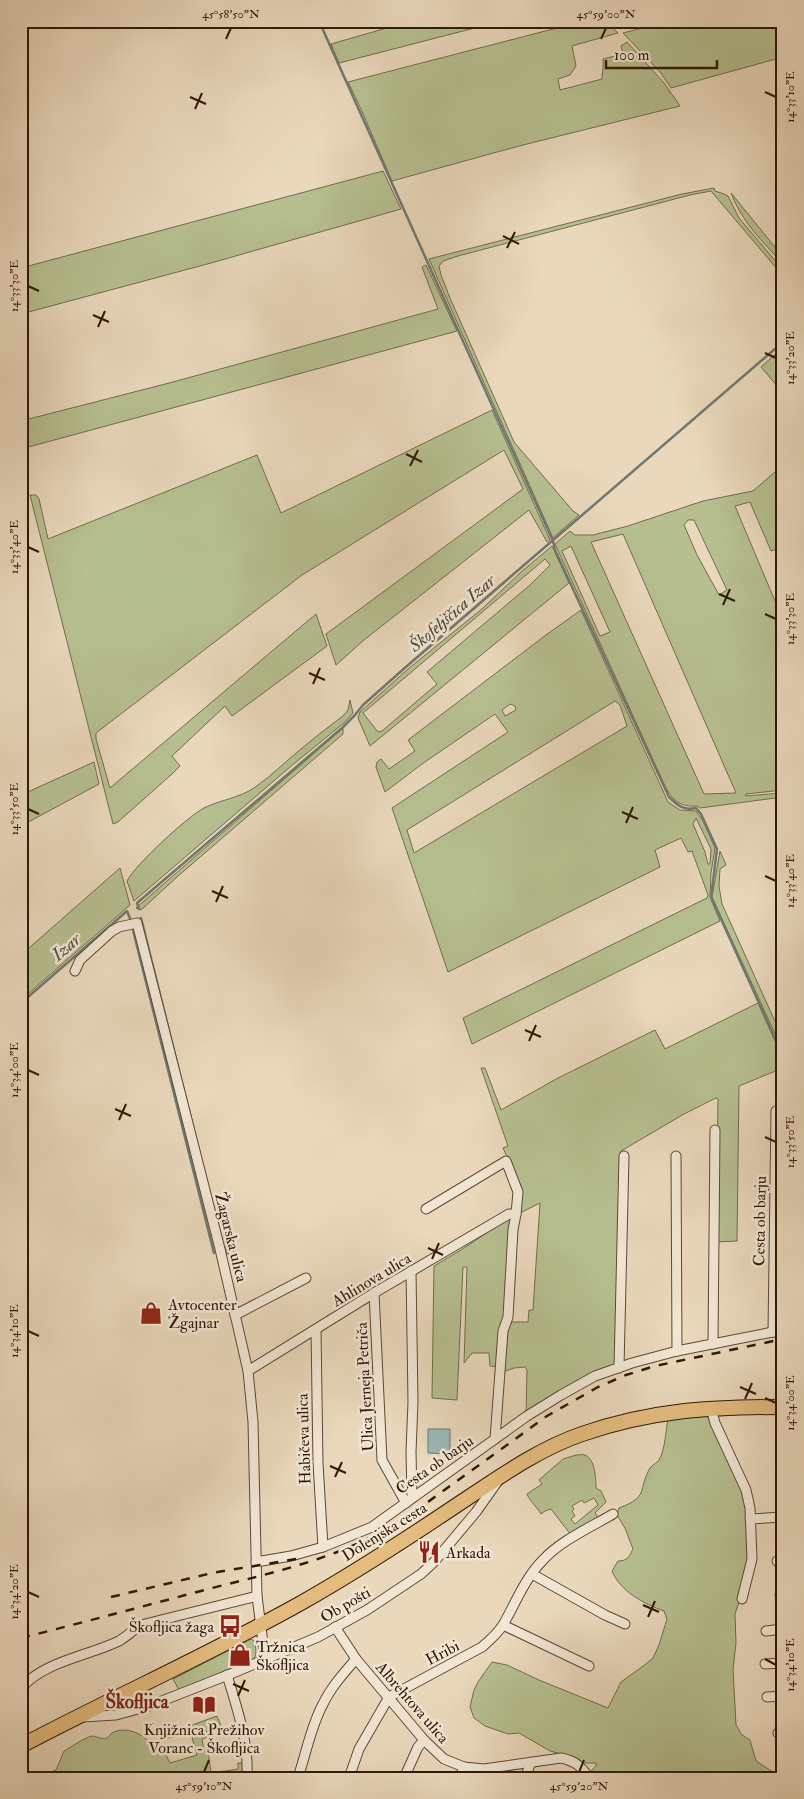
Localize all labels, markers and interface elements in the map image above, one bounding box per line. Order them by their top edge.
text: 45°58'50"N [202,7,260,22]
text: 45°59'00"N [577,7,636,22]
scale bar [606,38,718,70]
text: 100 m [614,46,650,65]
text: 14°33'10"E [783,71,798,123]
text: 14°33'30"E [7,260,22,312]
text: 14°33'20"E [783,331,798,385]
text: 14°33'40"E [7,520,22,574]
water label: Škofeljščica Izar [403,569,501,658]
text: 14°33'30"E [783,593,798,645]
text: 14°33'50"E [7,782,22,835]
text: 14°33'40"E [783,854,798,908]
water label: Izar [46,928,87,967]
text: 14°34'00"E [7,1042,22,1098]
text: 14°33'50"E [783,1115,798,1168]
street label: Cesta ob barju [749,1176,771,1266]
street label: Žagarska ulica [210,1190,253,1284]
street label: Ahlinova ulica [327,1248,415,1312]
place label: Avtocenter Žgajnar [167,1295,237,1333]
shop icon: Avtocenter Žgajnar [138,1300,164,1326]
text: 14°34'10"E [7,1304,22,1358]
street label: Ulica Jerneja Petriča [352,1321,379,1452]
text: 14°34'00"E [783,1375,798,1431]
street label: Habičeva ulica [292,1393,316,1485]
street label: Cesta ob barju [392,1431,477,1499]
street label: Dolenjska cesta [338,1498,431,1566]
restaurant icon: Arkada [416,1539,442,1565]
place label: Arkada [445,1543,491,1563]
text: 14°34'20"E [7,1564,22,1620]
street label: Ob pošti [317,1582,375,1628]
bus stop icon: Škofljica žaga [217,1613,243,1639]
place label: Škofljica žaga [129,1616,214,1637]
street label: Hribi [422,1636,463,1670]
place label: Tržnica Škofljica [256,1637,310,1675]
text: 14°34'10"E [783,1638,798,1692]
shop icon: Tržnica Škofljica [227,1642,253,1668]
street label: Albrehtova ulica [371,1657,454,1748]
district label: Škofljica [105,1688,170,1714]
library icon: Knjižnica Prežihov Voranc - Škofljica [191,1692,217,1718]
place label: Knjižnica Prežihov Voranc - Škofljica [144,1720,265,1758]
text: 45°59'10"N [176,1779,233,1794]
text: 45°59'20"N [550,1779,609,1794]

